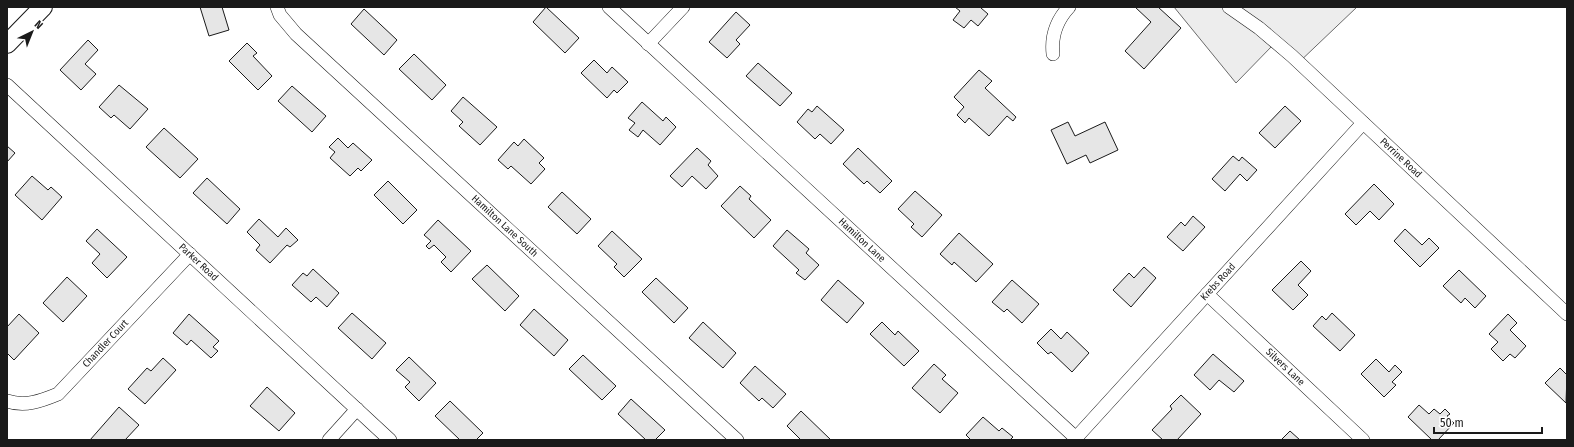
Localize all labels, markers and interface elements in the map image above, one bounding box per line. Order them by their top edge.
north arrow [12,12,52,52]
text: N [32,18,45,32]
street label: Perrine Road [1377,136,1424,180]
street label: Hamilton Lane South [469,193,540,260]
street label: Hamilton Lane [836,216,888,265]
street label: Parker Road [176,241,221,284]
street label: Krebs Road [1198,261,1238,303]
street label: Chandler Court [80,317,131,370]
street label: Silvers Lane [1263,346,1307,388]
scale bar [1434,409,1542,435]
text: 50 m [1440,416,1464,430]

